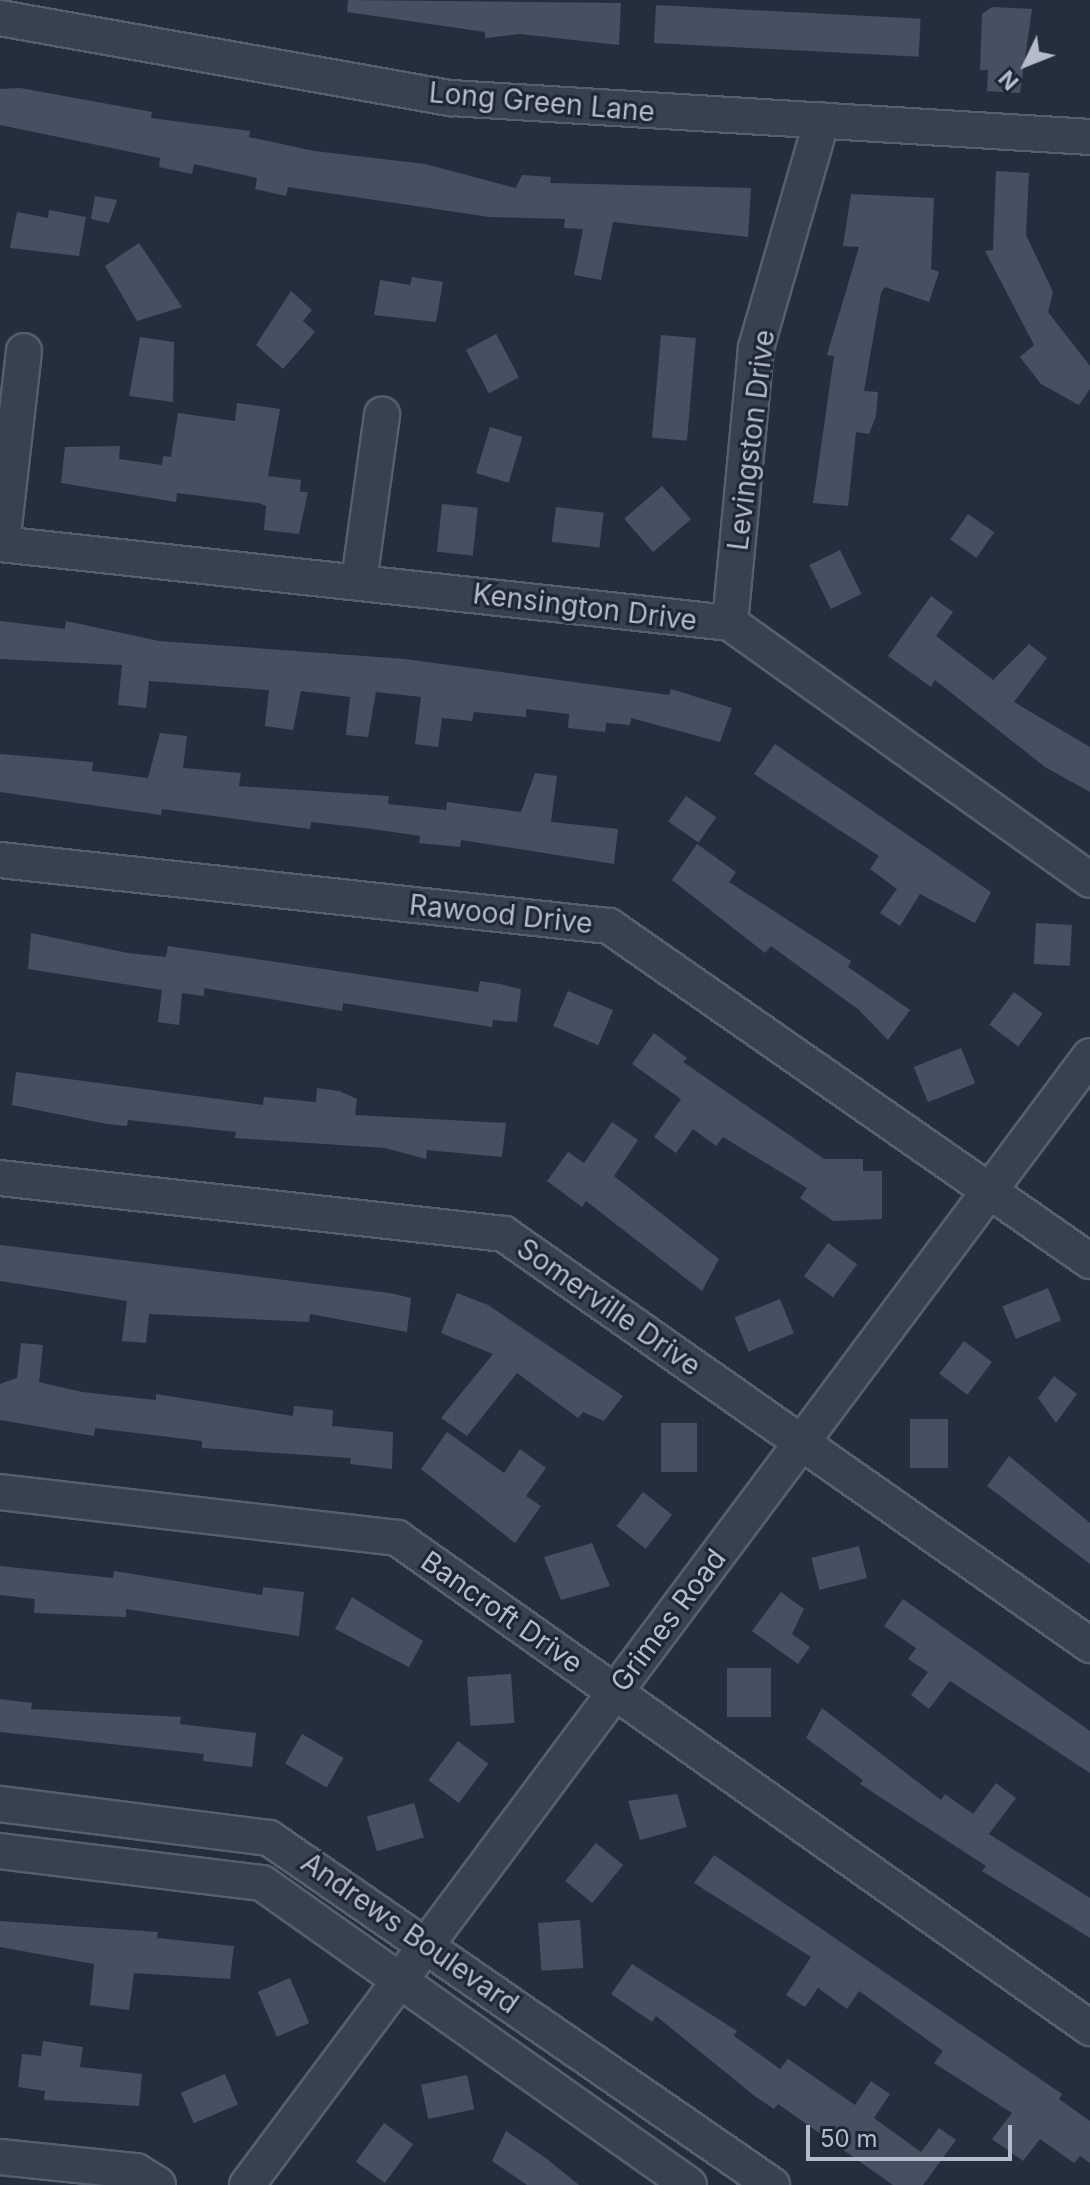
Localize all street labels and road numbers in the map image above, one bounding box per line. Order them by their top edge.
street label: Long Green Lane [428,75,656,129]
street label: Levingston Drive [721,328,781,552]
street label: Kensington Drive [471,577,699,637]
street label: Rawood Drive [408,888,594,940]
street label: Somerville Drive [511,1231,707,1383]
street label: Grimes Road [604,1542,732,1698]
street label: Bancroft Drive [415,1544,589,1680]
street label: Andrews Boulevard [295,1845,525,2021]

